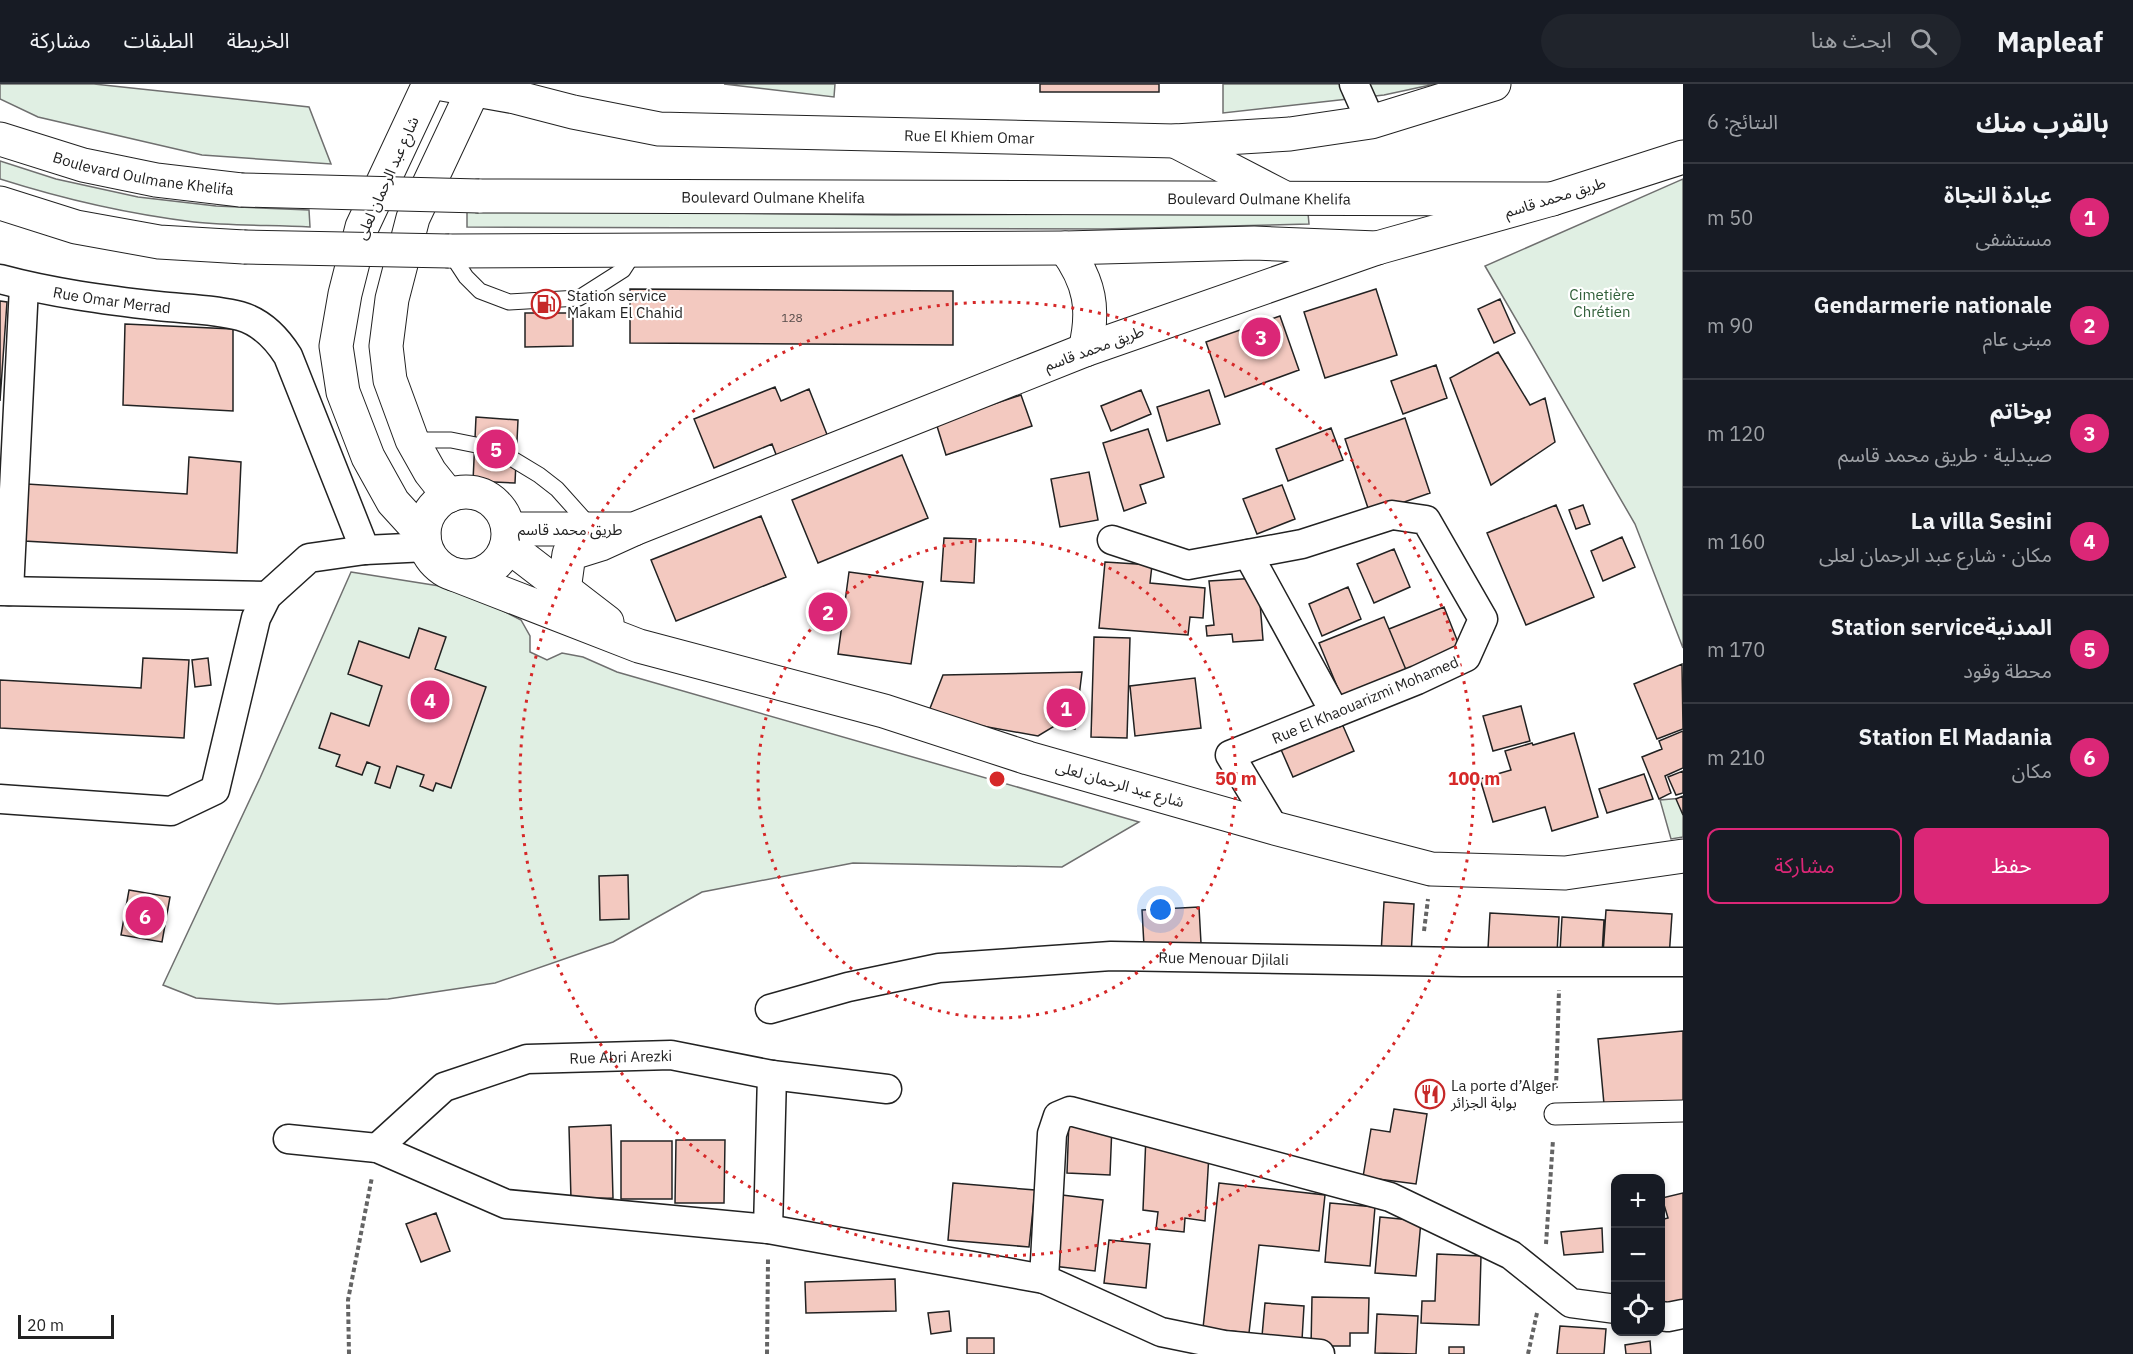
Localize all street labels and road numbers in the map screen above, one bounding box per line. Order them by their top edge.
street label: شارع عبد الرحمان لعلى [351,113,426,244]
street label: Rue El Khiem Omar [904,125,1035,147]
street label: Boulevard Oulmane Khelifa [51,147,235,199]
street label: طريق محمد قاسم [1502,173,1608,223]
street label: Boulevard Oulmane Khelifa [681,187,865,207]
street label: Boulevard Oulmane Khelifa [1167,188,1351,208]
street label: Rue Omar Merrad [52,282,172,317]
street label: طريق محمد قاسم [1042,321,1147,377]
street label: طريق محمد قاسم [518,520,622,541]
street label: Rue El Khaouarizmi Mohamed [1269,652,1461,748]
street label: شارع عبد الرحمان لعلى [1053,757,1187,814]
street label: Rue Menouar Djilali [1158,947,1289,969]
street label: Rue Abri Arezki [569,1045,672,1067]

